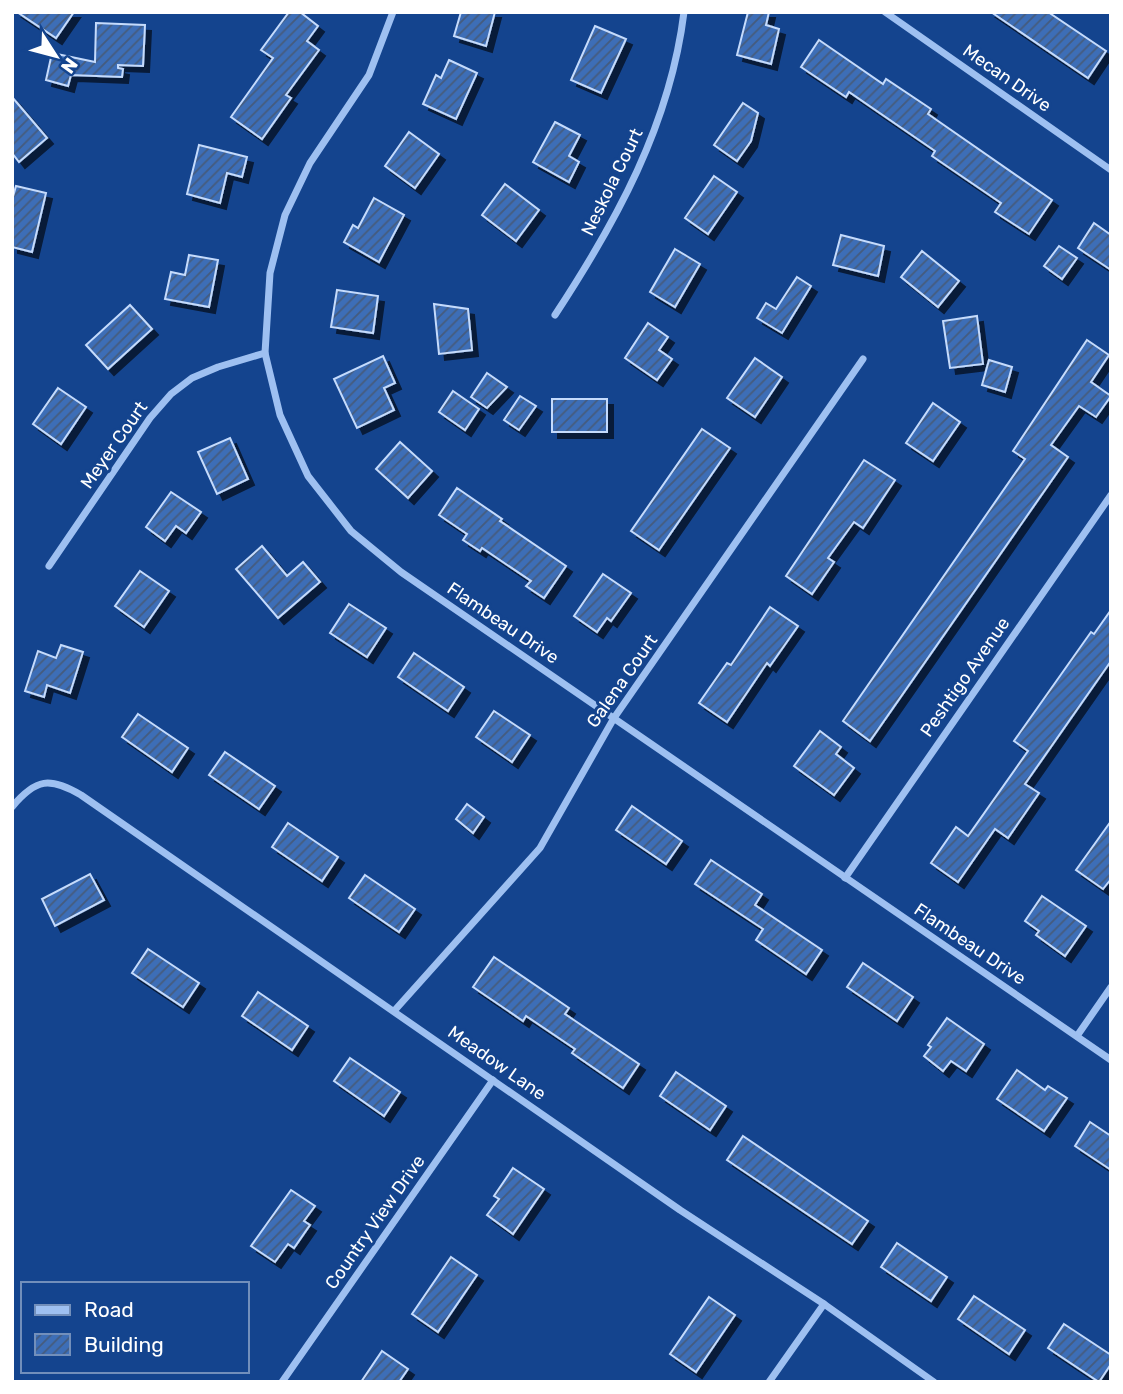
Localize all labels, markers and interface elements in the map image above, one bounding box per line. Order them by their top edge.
north arrow [21,21,91,91]
street label: Mecan Drive [959,39,1055,117]
text: N [56,53,83,78]
street label: Neskola Court [577,125,647,239]
street label: Meyer Court [76,397,152,493]
street label: Flambeau Drive [443,577,563,669]
street label: Peshtigo Avenue [916,613,1014,741]
street label: Galena Court [582,630,662,732]
street label: Flambeau Drive [910,898,1030,990]
street label: Meadow Lane [444,1021,550,1105]
street label: Country View Drive [320,1151,430,1293]
legend [21,1282,248,1373]
text: Road [84,1297,134,1322]
text: Building [84,1332,164,1357]

